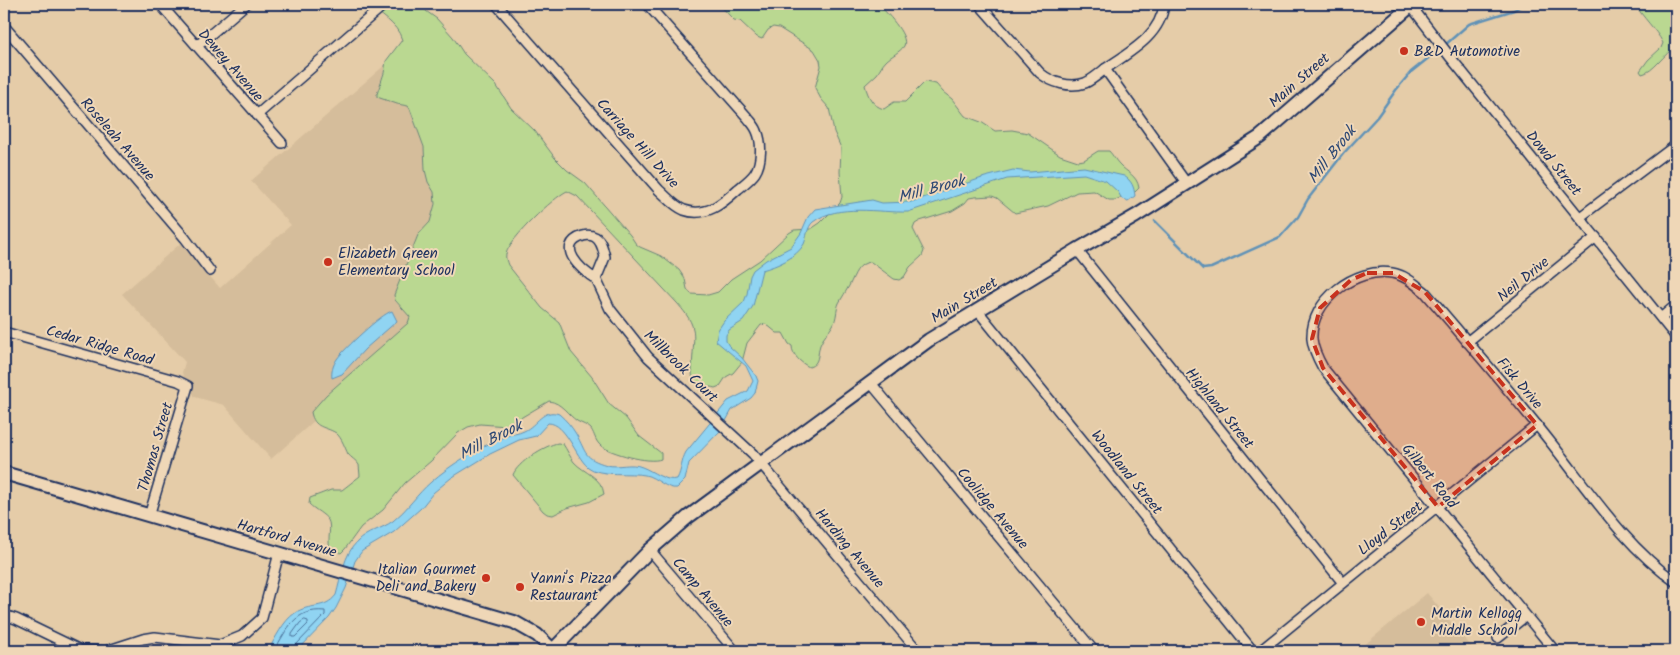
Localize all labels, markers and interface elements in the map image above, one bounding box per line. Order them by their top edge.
street label: Dewey Avenue [192,24,269,108]
place label: B&D Automotive [1414,40,1520,64]
marker: B&D Automotive [1398,45,1410,57]
street label: Main Street [1264,47,1336,114]
street label: Roseleah Avenue [74,92,161,187]
street label: Carriage Hill Drive [590,93,685,195]
water label: Mill Brook [1301,118,1365,189]
street label: Dowd Street [1519,126,1587,202]
water label: Mill Brook [895,168,970,210]
place label: Elizabeth Green Elementary School [338,242,455,283]
street label: Neil Drive [1492,251,1555,308]
marker: Elizabeth Green Elementary School [322,256,334,268]
street label: Main Street [926,271,1003,330]
street label: Cedar Ridge Road [43,319,157,373]
street label: Millbrook Court [637,325,723,409]
street label: Fisk Drive [1490,352,1549,415]
street label: Highland Street [1179,363,1260,455]
street label: Thomas Street [132,399,180,495]
water label: Mill Brook [455,413,529,467]
street label: Woodland Street [1084,425,1168,520]
street label: Gilbert Road [1395,439,1463,515]
street label: Coolidge Avenue [950,462,1034,555]
street label: Lloyd Street [1353,495,1429,562]
street label: Harding Avenue [808,503,890,594]
street label: Hartford Avenue [234,513,340,565]
street label: Camp Avenue [666,552,739,633]
place label: Italian Gourmet Deli and Bakery [375,558,477,599]
place label: Yanni's Pizza Restaurant [530,567,612,608]
marker: Italian Gourmet Deli and Bakery [480,572,492,584]
marker: Yanni's Pizza Restaurant [514,581,526,593]
place label: Martin Kellogg Middle School [1431,602,1522,643]
marker: Martin Kellogg Middle School [1415,616,1427,628]

